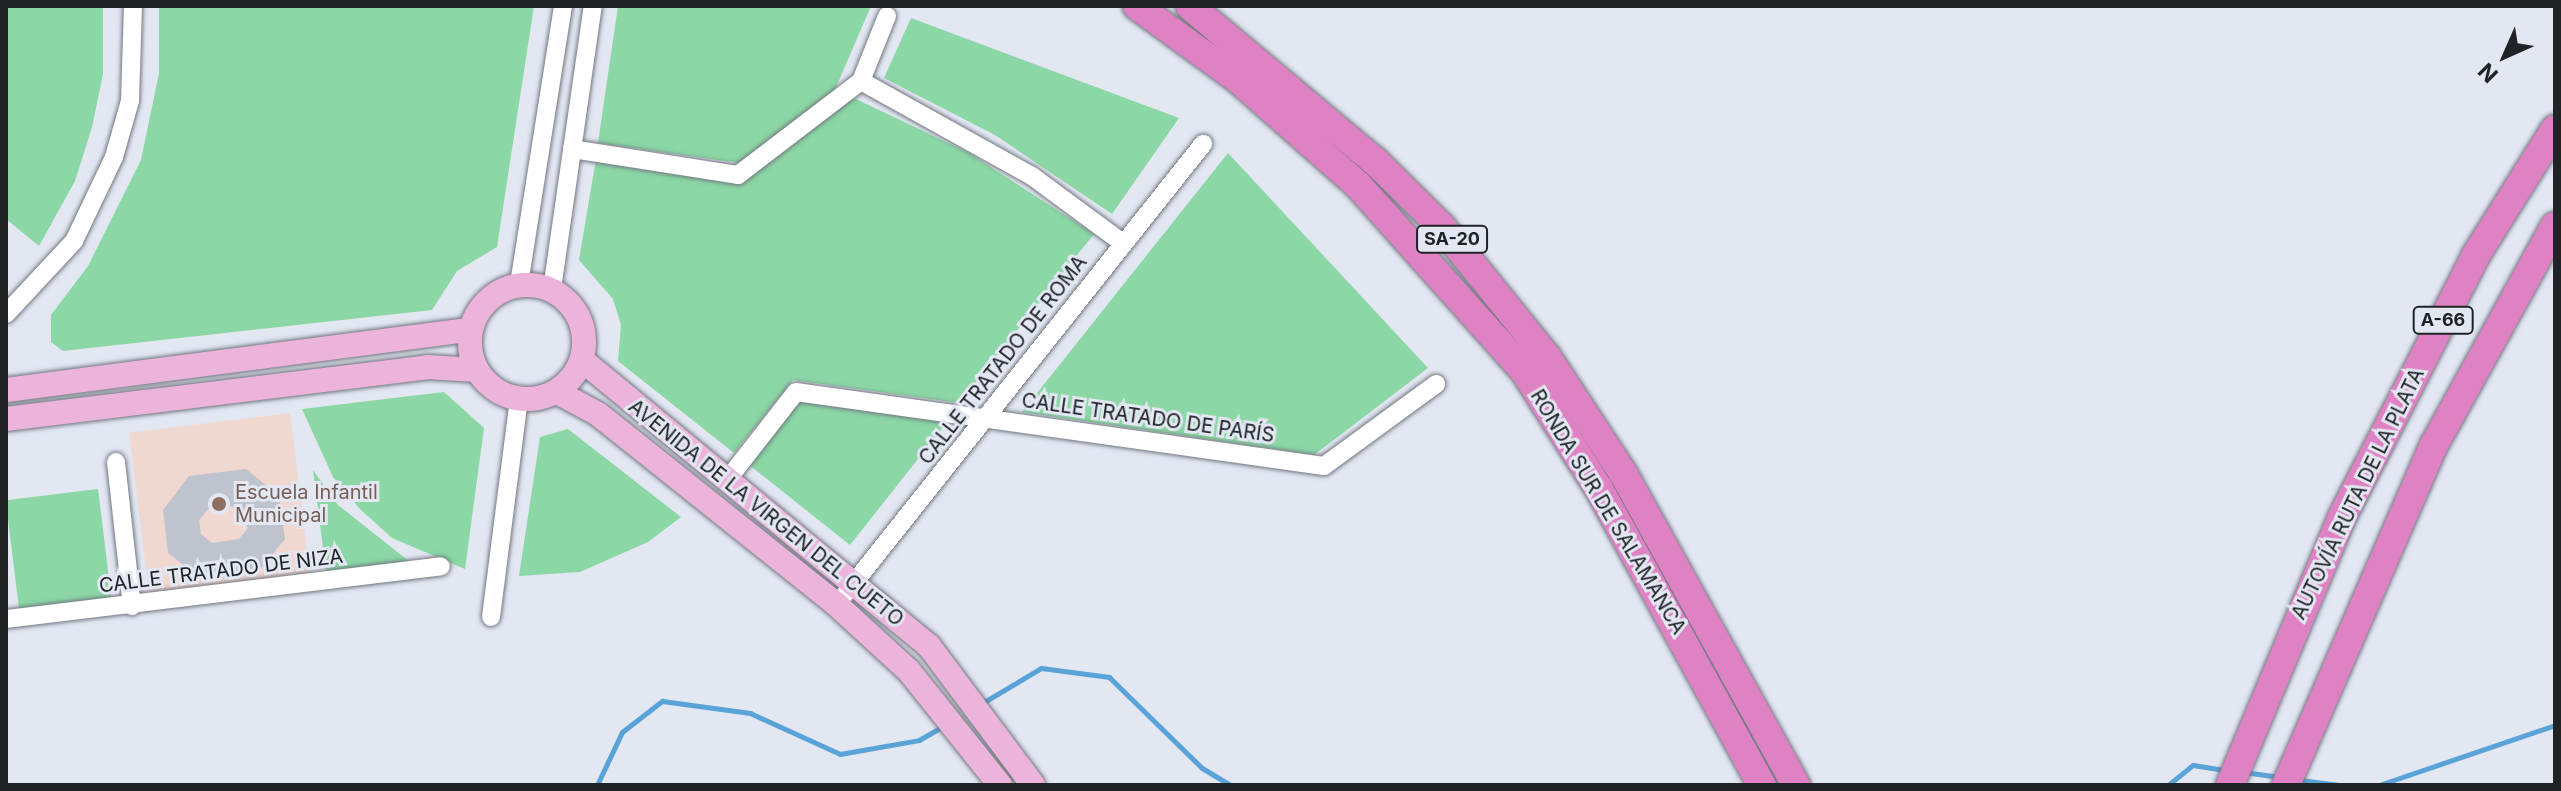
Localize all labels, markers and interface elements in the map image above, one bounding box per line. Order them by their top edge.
north arrow [2465,16,2545,96]
text: N [2473,58,2503,88]
road number: SA-20 [1416,225,1488,253]
street label: CALLE TRATADO DE ROMA [914,251,1092,469]
road number: A-66 [2411,306,2475,334]
street label: AUTOVÍA RUTA DE LA PLATA [2287,365,2429,623]
street label: RONDA SUR DE SALAMANCA [1525,385,1691,639]
street label: CALLE TRATADO DE PARÍS [1020,388,1276,448]
street label: AVENIDA DE LA VIRGEN DEL CUETO [624,395,908,631]
place label: Escuela Infantil Municipal [235,480,378,527]
marker: Escuela Infantil Municipal [210,495,228,513]
street label: CALLE TRATADO DE NIZA [98,544,344,598]

